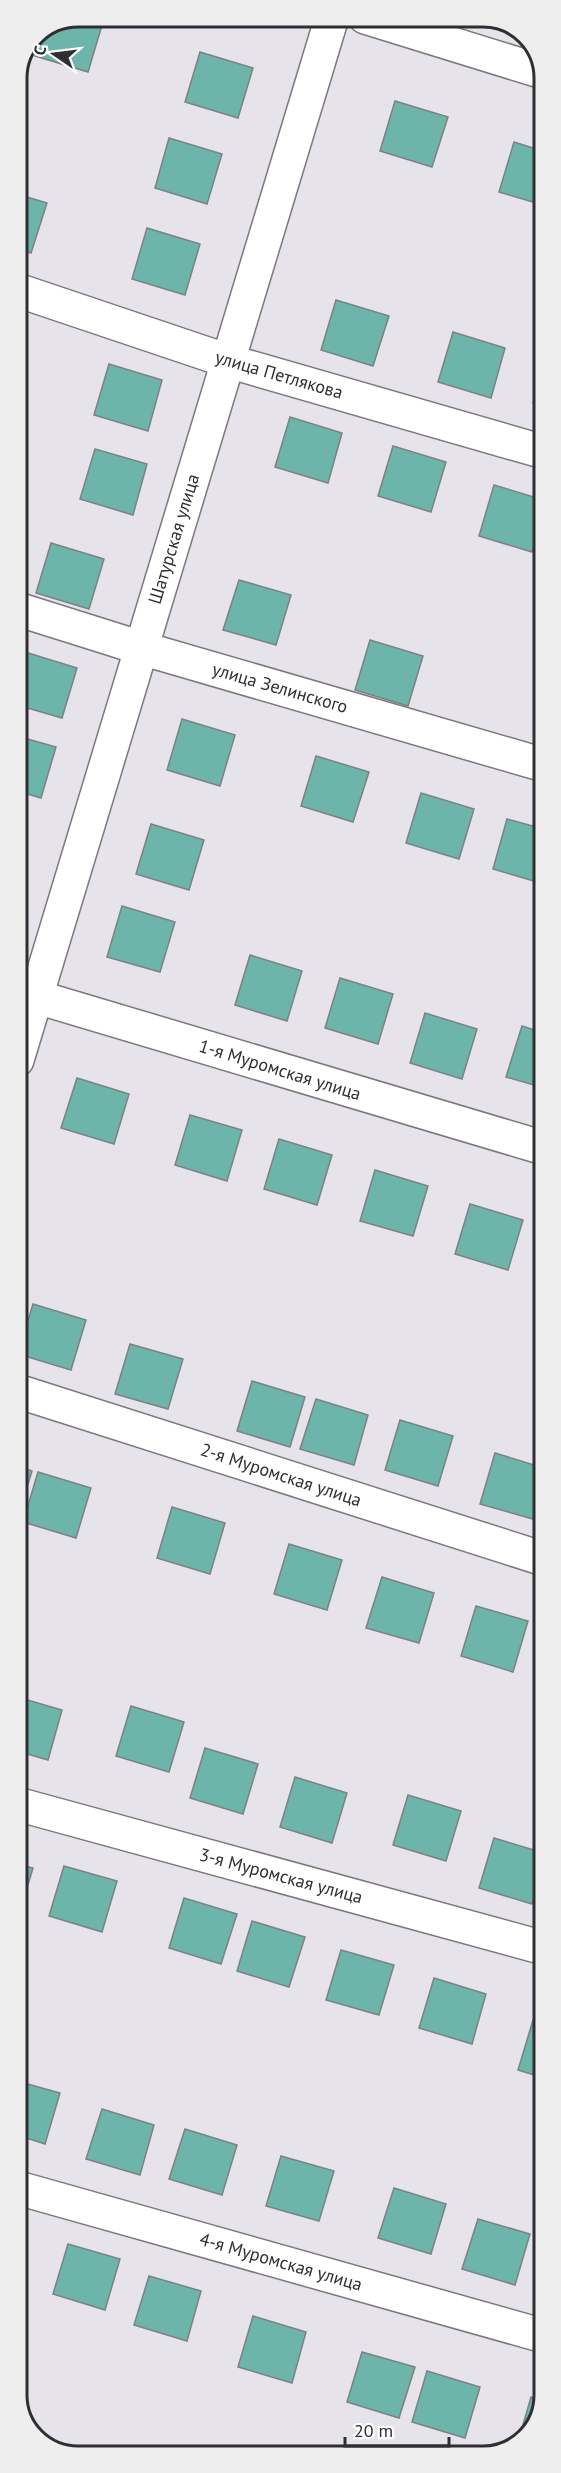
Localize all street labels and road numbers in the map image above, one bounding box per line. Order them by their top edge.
street label: улица Петлякова [213,345,346,404]
street label: Шатурская улица [143,471,204,607]
street label: улица Зелинского [210,657,351,718]
street label: 1-я Муромская улица [196,1034,364,1105]
street label: 2-я Муромская улица [198,1438,365,1511]
street label: 3-я Муромская улица [197,1843,365,1908]
street label: 4-я Муромская улица [197,2227,365,2296]

